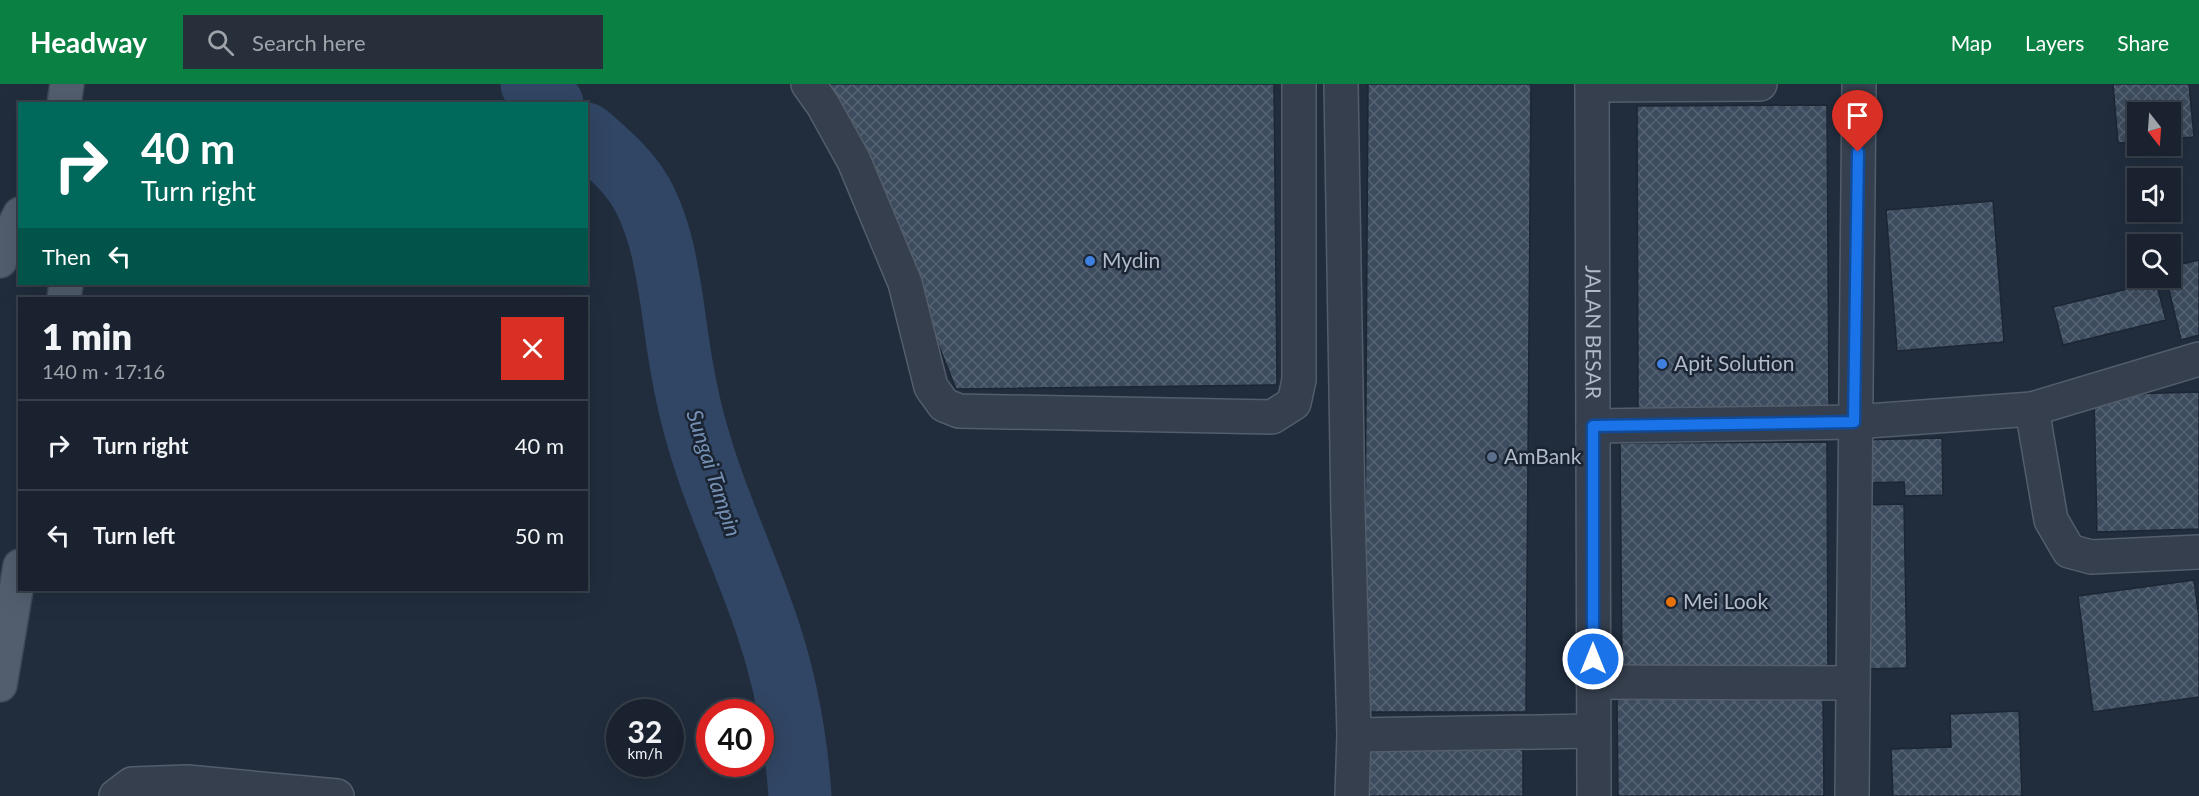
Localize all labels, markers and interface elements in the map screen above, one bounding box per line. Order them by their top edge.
search box [183,15,603,69]
text: Headway [30,25,147,59]
icon: search [204,26,237,59]
text: Search here [252,29,366,56]
text: Map [1951,30,1992,55]
text: Layers [2025,30,2084,55]
text: Share [2117,30,2169,55]
pin [1832,90,1883,152]
icon: arrive [1841,99,1874,132]
north arrow [2127,102,2181,156]
map controls [2127,102,2181,288]
text: 40 m [141,123,235,173]
icon: right [42,126,120,204]
button: sound [2127,168,2181,222]
text: Turn right [141,174,256,207]
button: search [2127,234,2181,288]
icon: left [103,240,136,273]
text: Then [42,243,91,270]
place label: Mydin [1102,247,1160,272]
marker: Mydin [1083,254,1097,268]
street label: JALAN BESAR [1582,265,1607,400]
text: 1 min [42,314,132,358]
button: close [501,317,564,380]
place label: Apit Solution [1674,350,1794,375]
marker: Apit Solution [1655,357,1669,371]
text: 140 m · 17:16 [42,359,165,383]
water label: Sungai Tampin [681,406,748,540]
icon: right [42,429,75,462]
text: Turn right [93,432,188,459]
text: 40 m [515,432,564,459]
place label: AmBank [1504,443,1582,468]
marker: AmBank [1485,450,1499,464]
icon: left [42,519,75,552]
text: Turn left [93,522,175,549]
text: 50 m [515,522,564,549]
place label: Mei Look [1683,588,1769,613]
marker: Mei Look [1664,595,1678,609]
position arrow [1561,627,1625,691]
speed limit sign: 40 [696,699,774,777]
text: 32 [628,713,662,749]
text: km/h [627,744,663,762]

